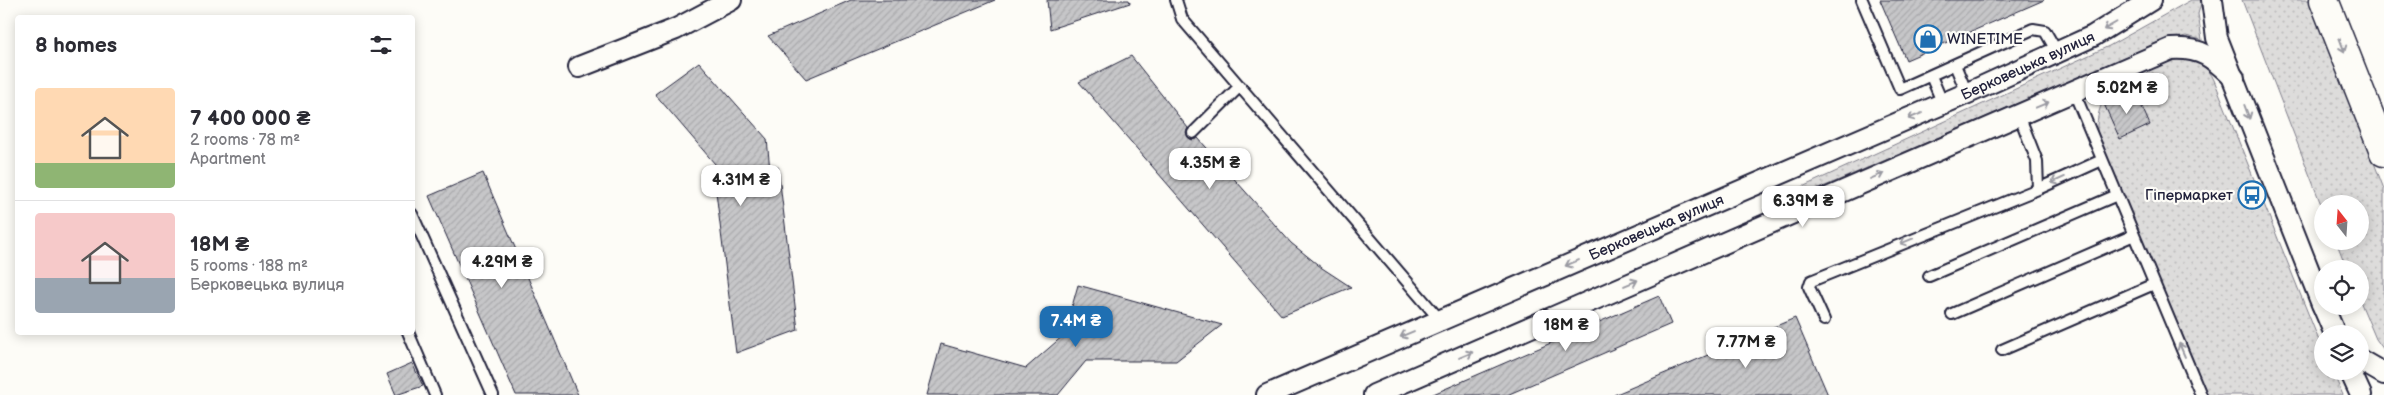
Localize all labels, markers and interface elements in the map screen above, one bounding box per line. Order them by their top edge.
one-way arrow [2102,21,2117,31]
shop icon: WINETIME [1913,24,1943,54]
street label: Берковецька вулиця [1958,28,2098,105]
place label: WINETIME [1947,30,2023,49]
icon: filters [367,31,395,59]
text: 8 homes [35,33,117,58]
one-way arrow [2338,37,2347,53]
pin: 5.02M ₴ [2081,72,2173,115]
text: 5.02M ₴ [2096,79,2158,98]
one-way arrow [2034,100,2049,110]
one-way arrow [2243,104,2252,120]
text: 7 400 000 ₴ [190,106,310,131]
icon: home [75,108,135,168]
one-way arrow [1907,112,1922,121]
text: 2 rooms · 78 m² [190,131,300,150]
pin: 4.35M ₴ [1164,148,1256,190]
text: Apartment [190,150,266,169]
text: 4.35M ₴ [1180,154,1240,173]
pin: 4.31M ₴ [695,164,787,207]
text: 4.31M ₴ [712,171,770,190]
one-way arrow [1869,171,1884,181]
one-way arrow [2051,175,2066,185]
bus stop icon: Гіпермаркет [2237,180,2267,210]
pin: 6.39M ₴ [1757,186,1849,228]
place label: Гіпермаркет [2145,186,2233,205]
street label: Берковецька вулиця [1586,190,1727,265]
text: 6.39M ₴ [1773,192,1833,211]
north arrow [2314,195,2369,250]
map controls [2314,195,2369,380]
text: 18M ₴ [190,232,249,257]
icon: home [75,233,135,293]
one-way arrow [1900,238,1915,247]
pin: 4.29M ₴ [456,246,548,289]
text: 4.29M ₴ [472,253,532,272]
text: 5 rooms · 188 m² [190,257,308,276]
one-way arrow [1565,259,1580,269]
button: locate [2314,260,2369,315]
text: Берковецька вулиця [190,276,344,295]
one-way arrow [1624,277,1639,286]
pin: 7.4M ₴ [1035,306,1117,348]
pin: 18M ₴ [1531,310,1601,352]
text: 7.4M ₴ [1051,312,1101,331]
text: 18M ₴ [1543,316,1589,335]
button: layers [2314,325,2369,380]
pin: 7.77M ₴ [1700,326,1792,369]
one-way arrow [1400,330,1415,340]
text: 7.77M ₴ [1717,333,1775,352]
one-way arrow [2177,343,2187,358]
one-way arrow [1458,349,1473,359]

